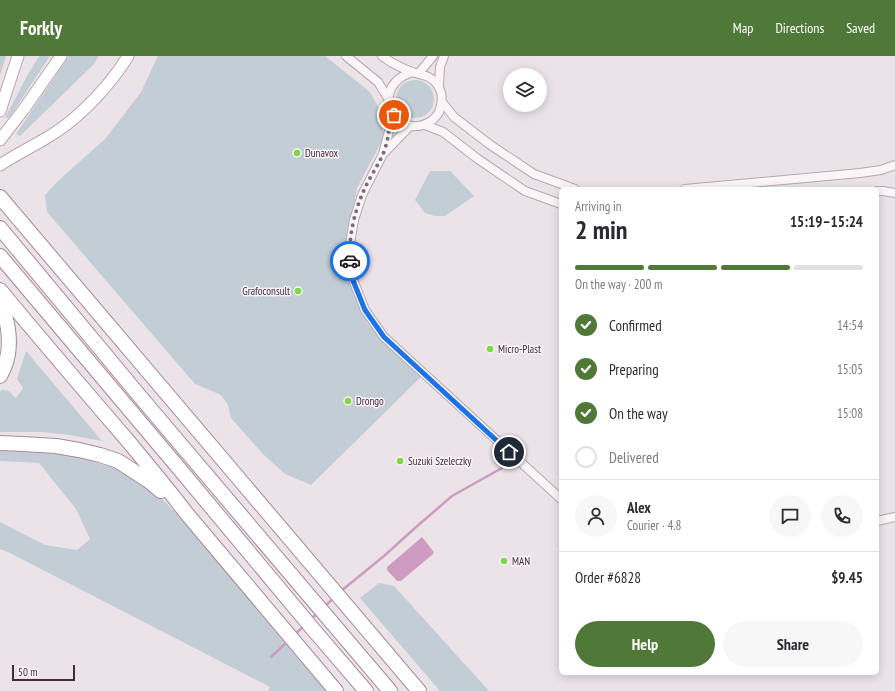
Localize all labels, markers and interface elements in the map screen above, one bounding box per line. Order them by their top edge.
text: Forkly [20,16,62,40]
text: Map [733,19,753,37]
text: Directions [775,19,824,37]
text: Saved [846,19,875,37]
map controls [503,68,547,112]
button: layers [503,68,547,112]
pin [377,98,411,132]
icon: bag [383,104,405,126]
place label: Dunavox [305,146,339,160]
marker: Dunavox [292,148,302,158]
text: Arriving in [575,198,622,215]
text: 15:19–15:24 [790,212,863,231]
text: 2 min [575,213,628,246]
courier [330,241,370,281]
icon: car [339,250,361,272]
text: On the way · 200 m [575,276,662,293]
place label: Grafoconsult [242,284,290,298]
marker: Grafoconsult [293,286,303,296]
icon: check [575,314,597,336]
text: Confirmed [609,316,662,335]
text: 14:54 [837,317,863,334]
place label: Micro-Plast [498,342,541,356]
marker: Micro-Plast [485,344,495,354]
icon: check [575,358,597,380]
text: Preparing [609,360,659,379]
text: 15:05 [837,361,863,378]
place label: Drongo [356,394,384,408]
marker: Drongo [343,396,353,406]
icon: check [575,402,597,424]
text: On the way [609,404,668,423]
text: 15:08 [837,405,863,422]
pin [492,435,526,469]
icon: home [498,441,520,463]
text: Delivered [609,448,659,467]
place label: Suzuki Szeleczky [408,454,472,468]
marker: Suzuki Szeleczky [395,456,405,466]
button: person [575,495,617,537]
button: chat [769,495,811,537]
button: phone [821,495,863,537]
text: Alex [627,498,651,517]
text: Courier · 4.8 [627,517,681,534]
place label: MAN [512,554,530,568]
marker: MAN [499,556,509,566]
text: Order #6828 [575,568,641,587]
text: $9.45 [831,568,863,587]
button: Help [575,621,715,667]
button: Share [723,621,863,667]
scale bar [12,663,75,682]
text: 50 m [18,665,37,679]

